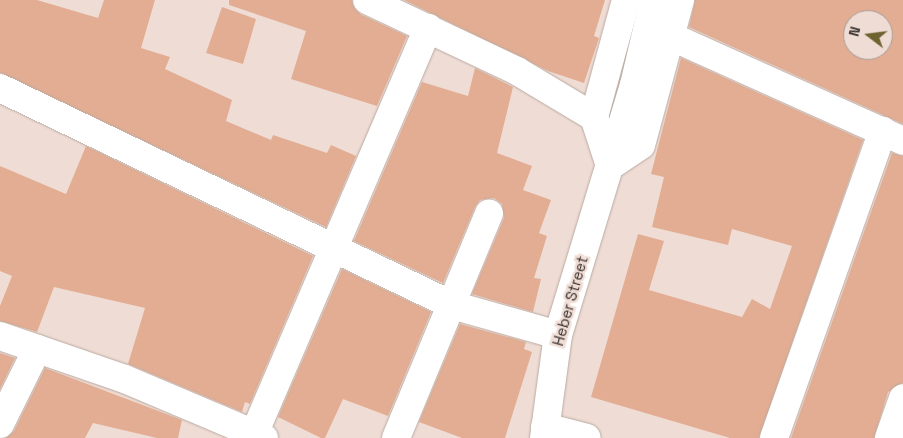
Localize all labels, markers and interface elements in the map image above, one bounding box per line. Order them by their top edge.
north arrow [843,10,893,60]
text: N [845,25,864,38]
street label: Heber Street [549,254,591,348]

